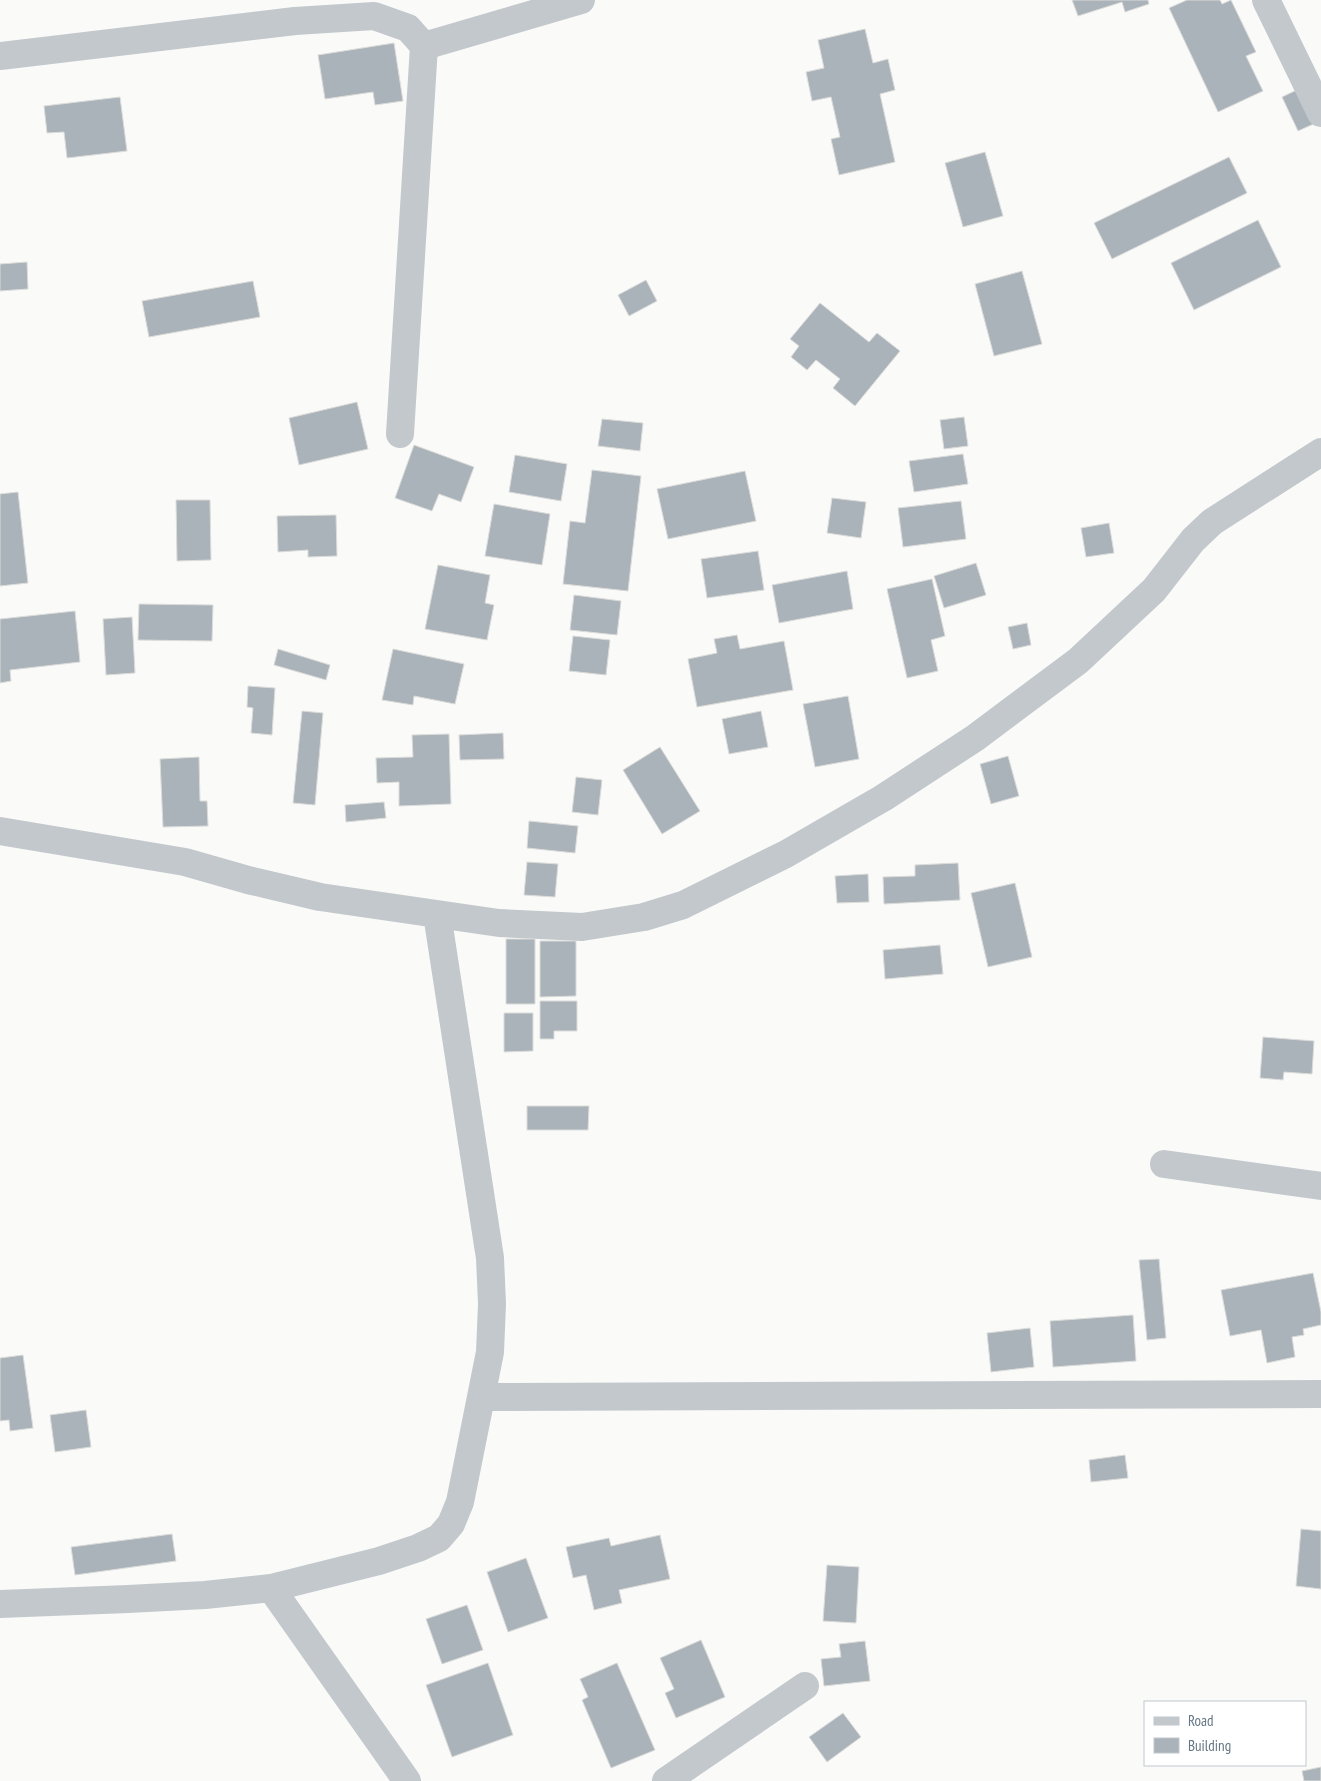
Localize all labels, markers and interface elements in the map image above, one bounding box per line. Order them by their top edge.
legend [1144,1701,1306,1766]
text: Road [1188,1711,1214,1730]
text: Building [1188,1736,1231,1755]

